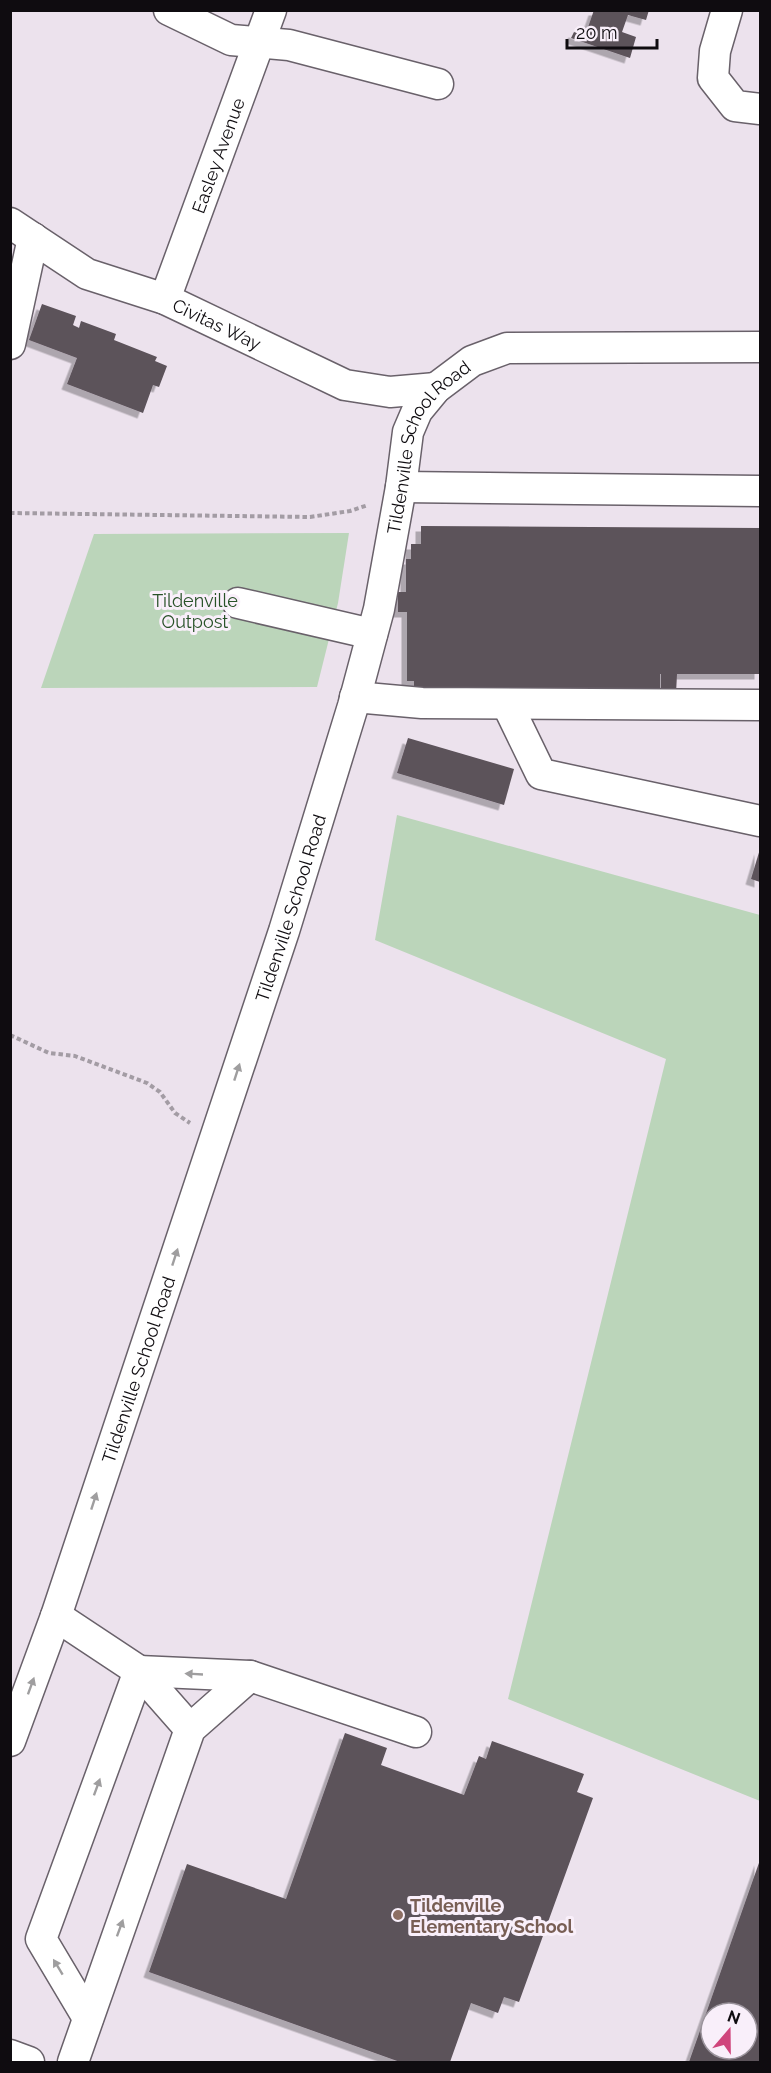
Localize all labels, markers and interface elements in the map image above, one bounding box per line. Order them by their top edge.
scale bar [567,12,657,50]
text: 20 m [576,22,618,43]
street label: Easley Avenue [187,94,249,216]
street label: Civitas Way [169,294,265,354]
street label: Tildenville School Road [382,356,474,536]
park label: Tildenville Outpost [152,590,238,632]
street label: Tildenville School Road [251,812,330,1004]
one-way arrow [232,1062,242,1080]
one-way arrow [171,1248,181,1266]
street label: Tildenville School Road [97,1273,179,1465]
one-way arrow [90,1492,99,1510]
one-way arrow [185,1669,204,1678]
one-way arrow [26,1677,36,1695]
one-way arrow [92,1778,102,1796]
place label: Tildenville Elementary School [410,1895,574,1937]
marker: Tildenville Elementary School [391,1908,405,1922]
one-way arrow [116,1919,126,1937]
one-way arrow [53,1959,64,1975]
north arrow [699,2001,759,2061]
text: N [725,2006,743,2028]

